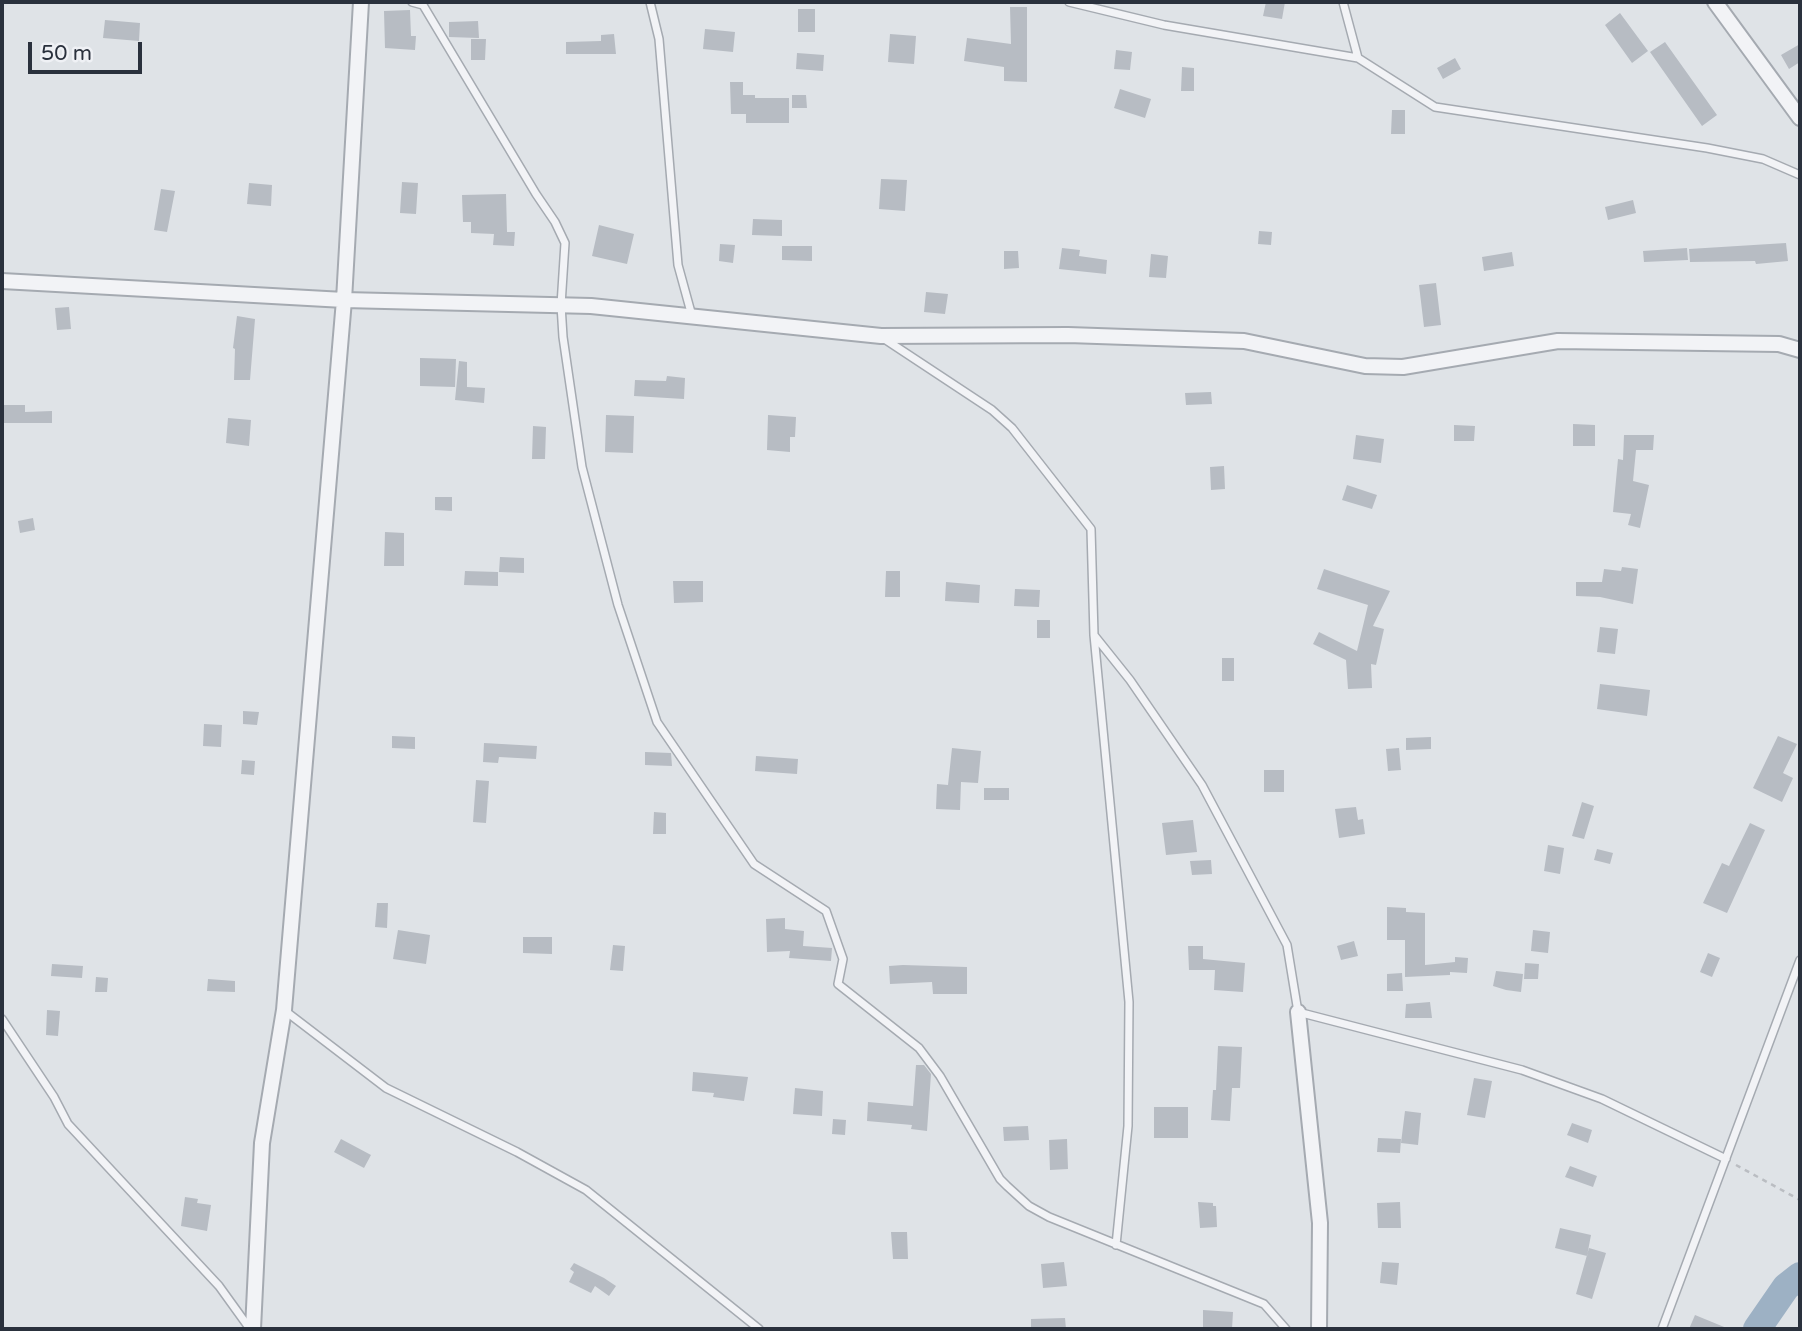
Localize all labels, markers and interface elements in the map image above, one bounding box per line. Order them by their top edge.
scale bar [32,28,145,72]
text: 50 m [41,41,92,66]

